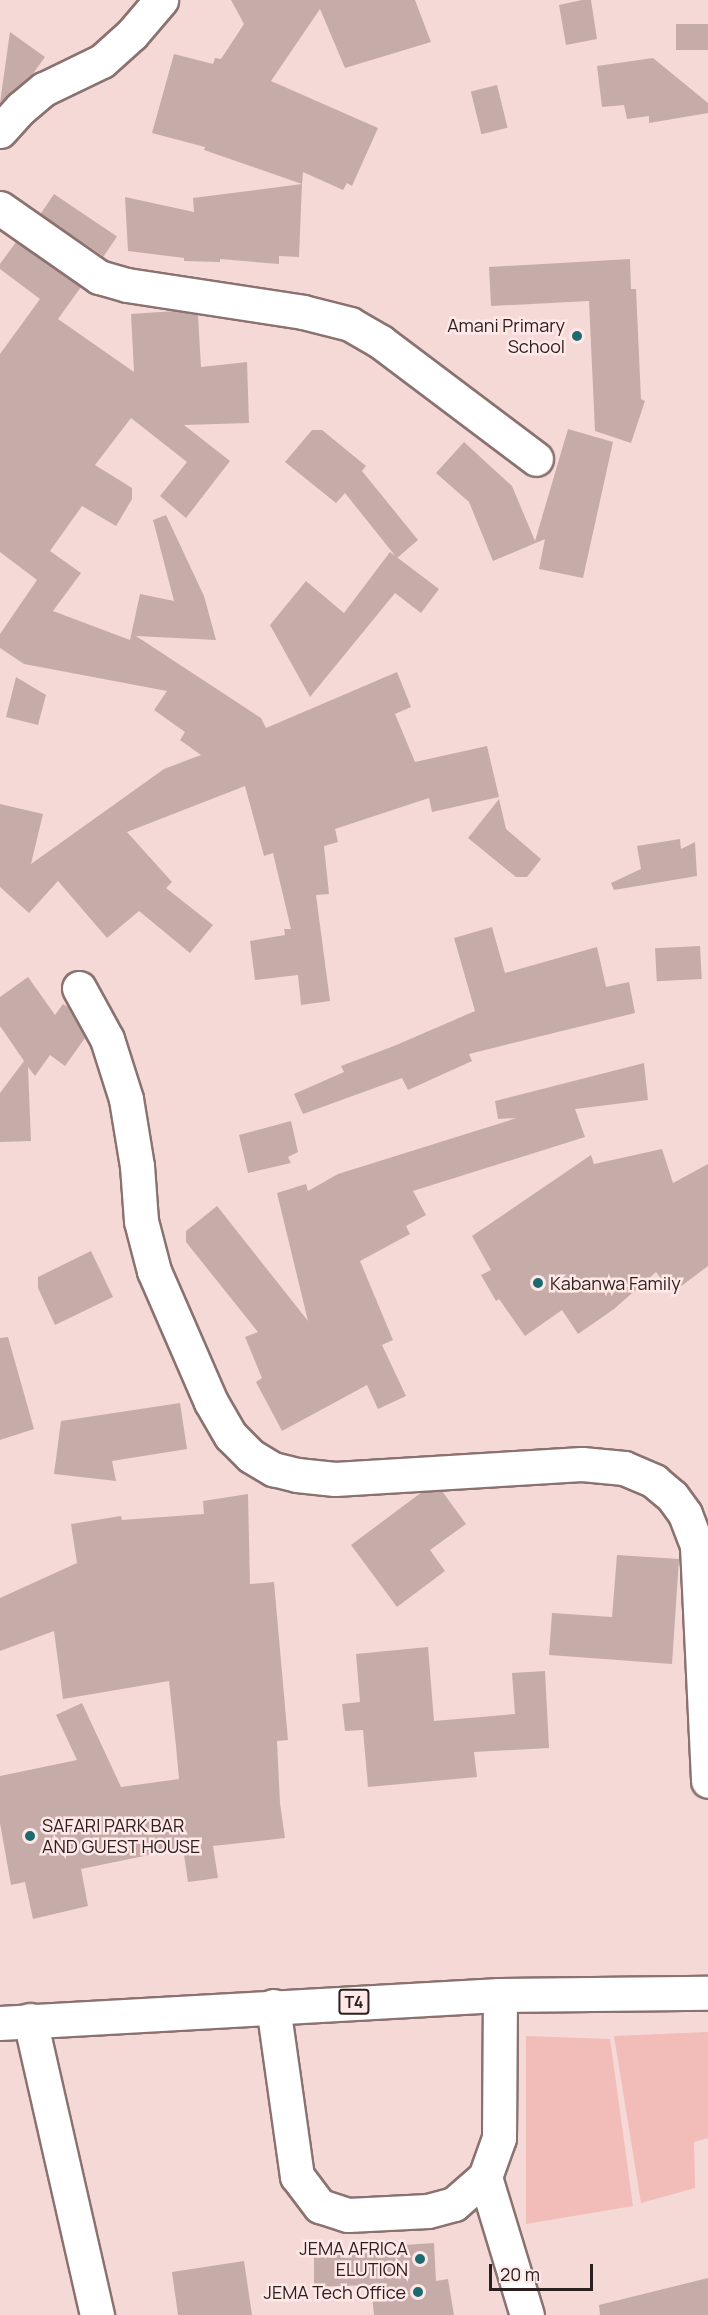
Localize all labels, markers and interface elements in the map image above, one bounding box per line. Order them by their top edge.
place label: Amani Primary School [447,315,565,358]
marker: Amani Primary School [570,329,584,343]
place label: Kabanwa Family [550,1272,681,1294]
marker: Kabanwa Family [531,1276,545,1290]
place label: SAFARI PARK BAR AND GUEST HOUSE [42,1815,201,1858]
marker: SAFARI PARK BAR AND GUEST HOUSE [23,1829,37,1843]
road number: T4 [338,1989,370,2015]
place label: JEMA AFRICA ELUTION [299,2238,408,2280]
marker: JEMA AFRICA ELUTION [413,2252,427,2266]
scale bar [492,2252,596,2290]
text: 20 m [500,2262,540,2286]
place label: JEMA Tech Office [264,2281,406,2303]
marker: JEMA Tech Office [411,2285,425,2299]

